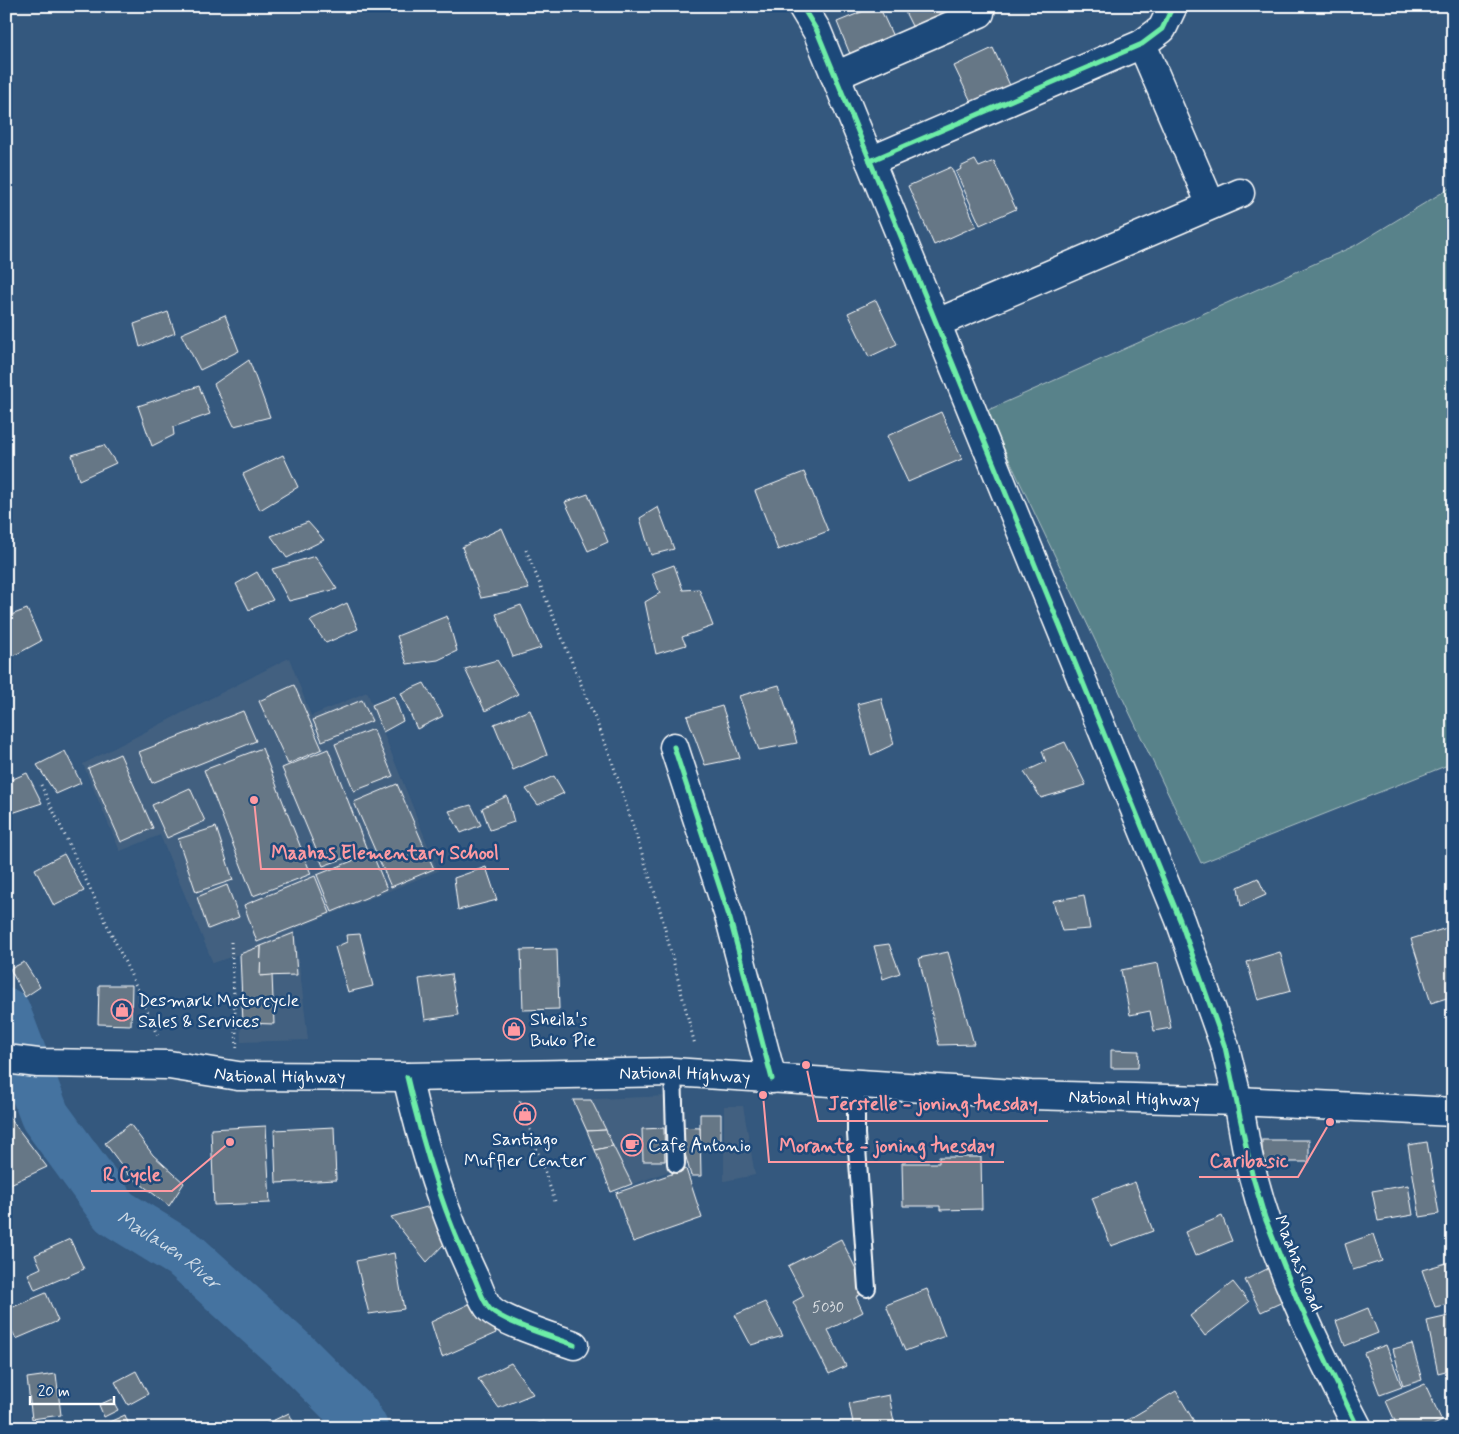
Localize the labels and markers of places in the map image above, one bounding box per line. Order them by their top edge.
callout: Maahas Elementary School [261,835,509,869]
place label: Desmark Motorcycle Sales & Services [138,989,299,1034]
shop icon: Desmark Motorcycle Sales & Services [110,998,134,1022]
place label: Sheila's Buko Pie [530,1008,596,1053]
shop icon: Sheila's Buko Pie [502,1017,526,1041]
callout: Jerstelle - joning tuesday [818,1087,1048,1121]
shop icon: Santiago Muffler Center [513,1102,537,1126]
place label: Santiago Muffler Center [464,1128,587,1173]
callout: Morante - joning tuesday [769,1128,1004,1162]
cafe icon: Cafe Antonio [620,1133,644,1157]
place label: Cafe Antonio [648,1134,751,1158]
callout: Caribasic [1199,1143,1298,1177]
callout: R Cycle [91,1157,172,1191]

